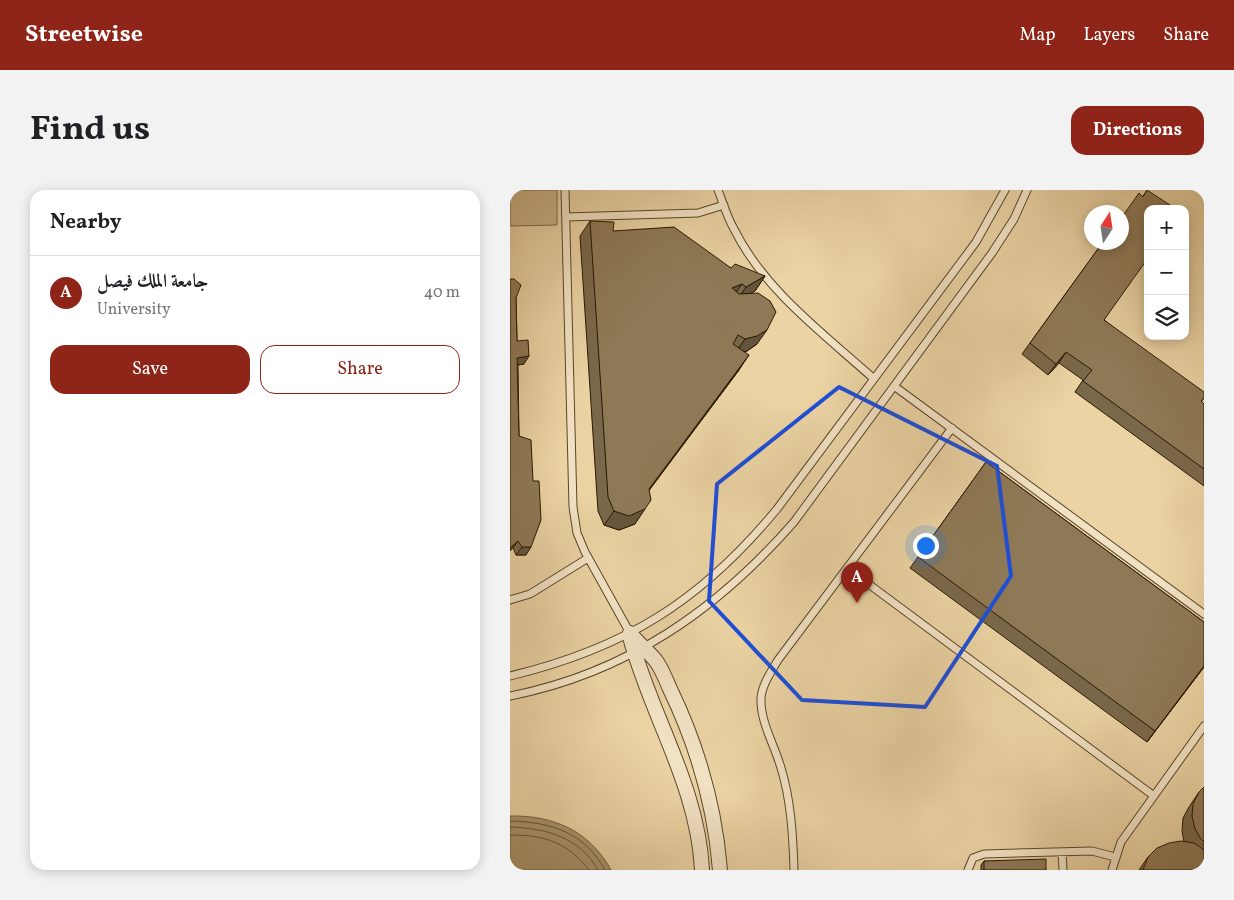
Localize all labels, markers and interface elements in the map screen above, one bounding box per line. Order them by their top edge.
text: Streetwise [25,18,143,52]
text: Map [1019,23,1055,48]
text: Layers [1083,23,1135,48]
text: Share [1163,23,1209,48]
text: Find us [30,106,150,154]
button: Directions [1071,106,1204,155]
north arrow [1084,205,1129,250]
map controls [1144,205,1189,340]
button: + [1144,205,1189,250]
text: Nearby [50,208,121,237]
button: − [1144,250,1189,295]
text: جامعة الملك فيصل [97,269,208,295]
text: A [60,282,72,304]
text: 40 m [424,282,460,304]
button: layers [1144,295,1189,340]
text: University [97,299,171,321]
button: Save [50,345,250,394]
button: Share [260,345,460,394]
your location [913,533,939,559]
pin: A [841,562,873,603]

